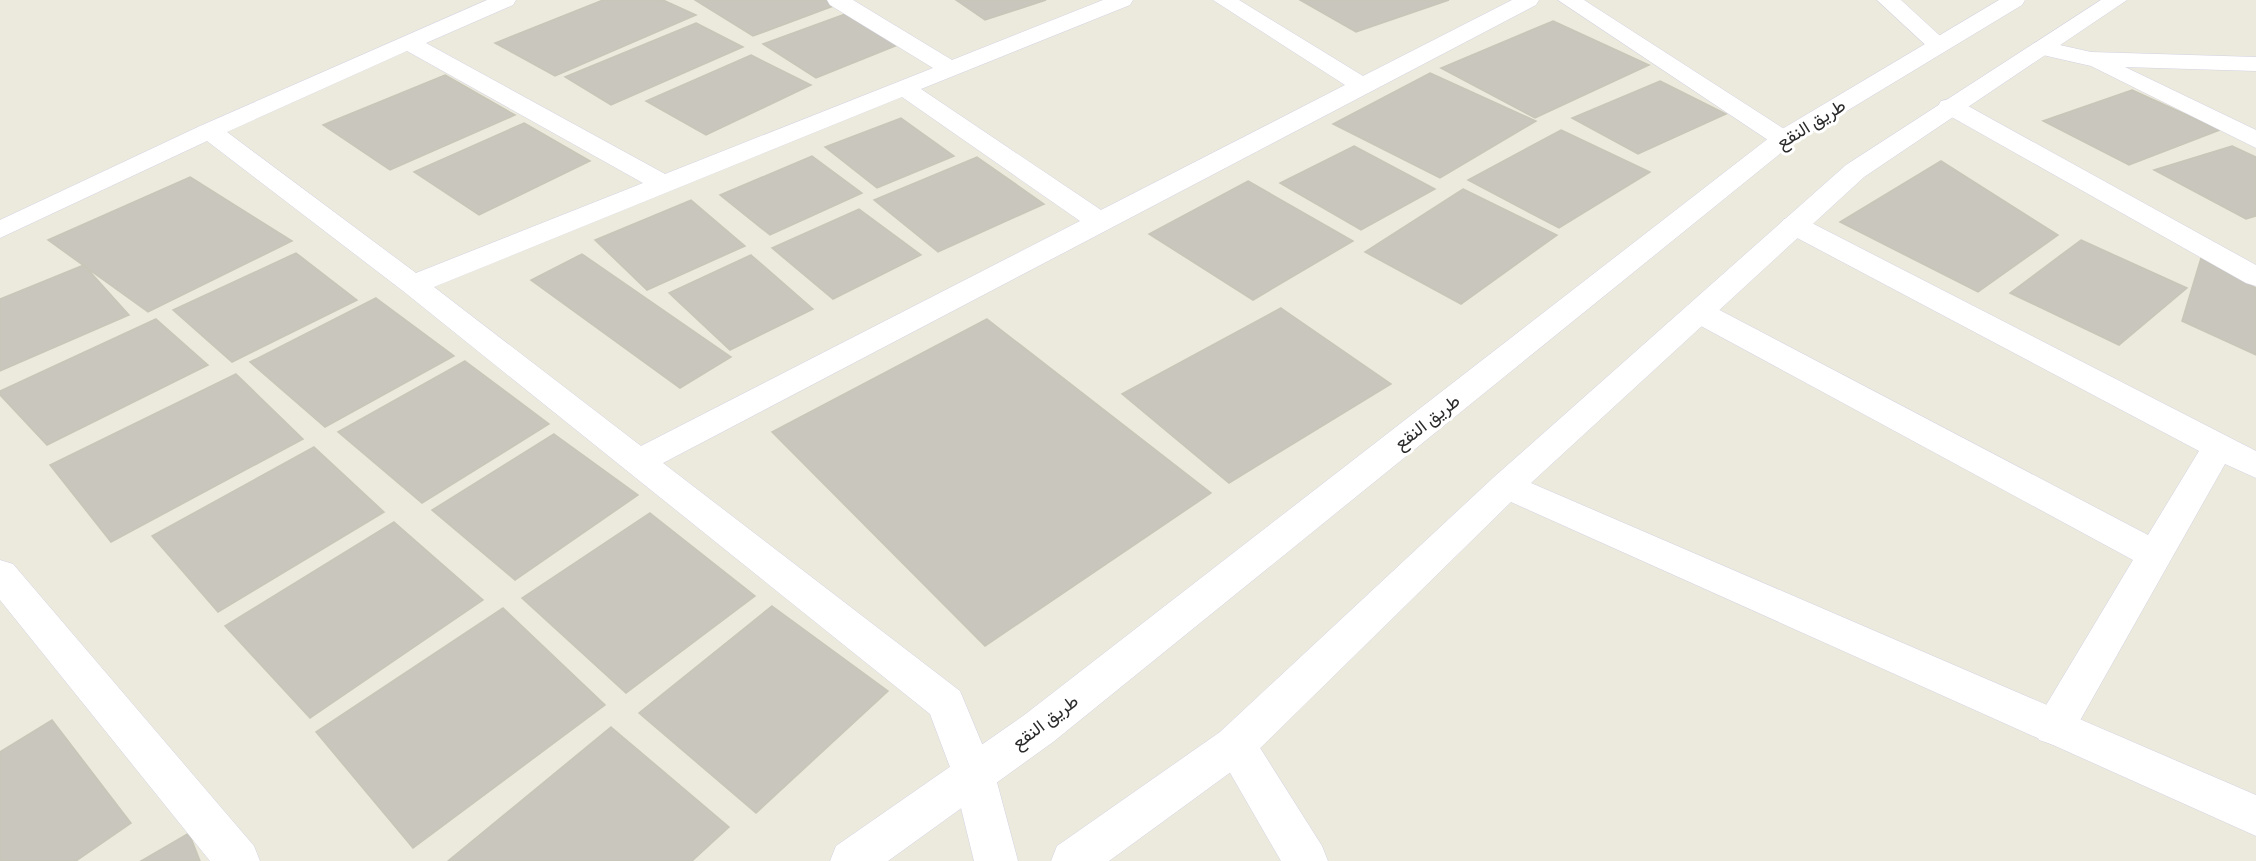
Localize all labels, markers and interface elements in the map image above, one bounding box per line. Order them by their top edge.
street label: طريق النقع [1772,93,1850,155]
street label: طريق النقع [1389,389,1465,455]
street label: طريق النقع [1007,689,1083,755]

